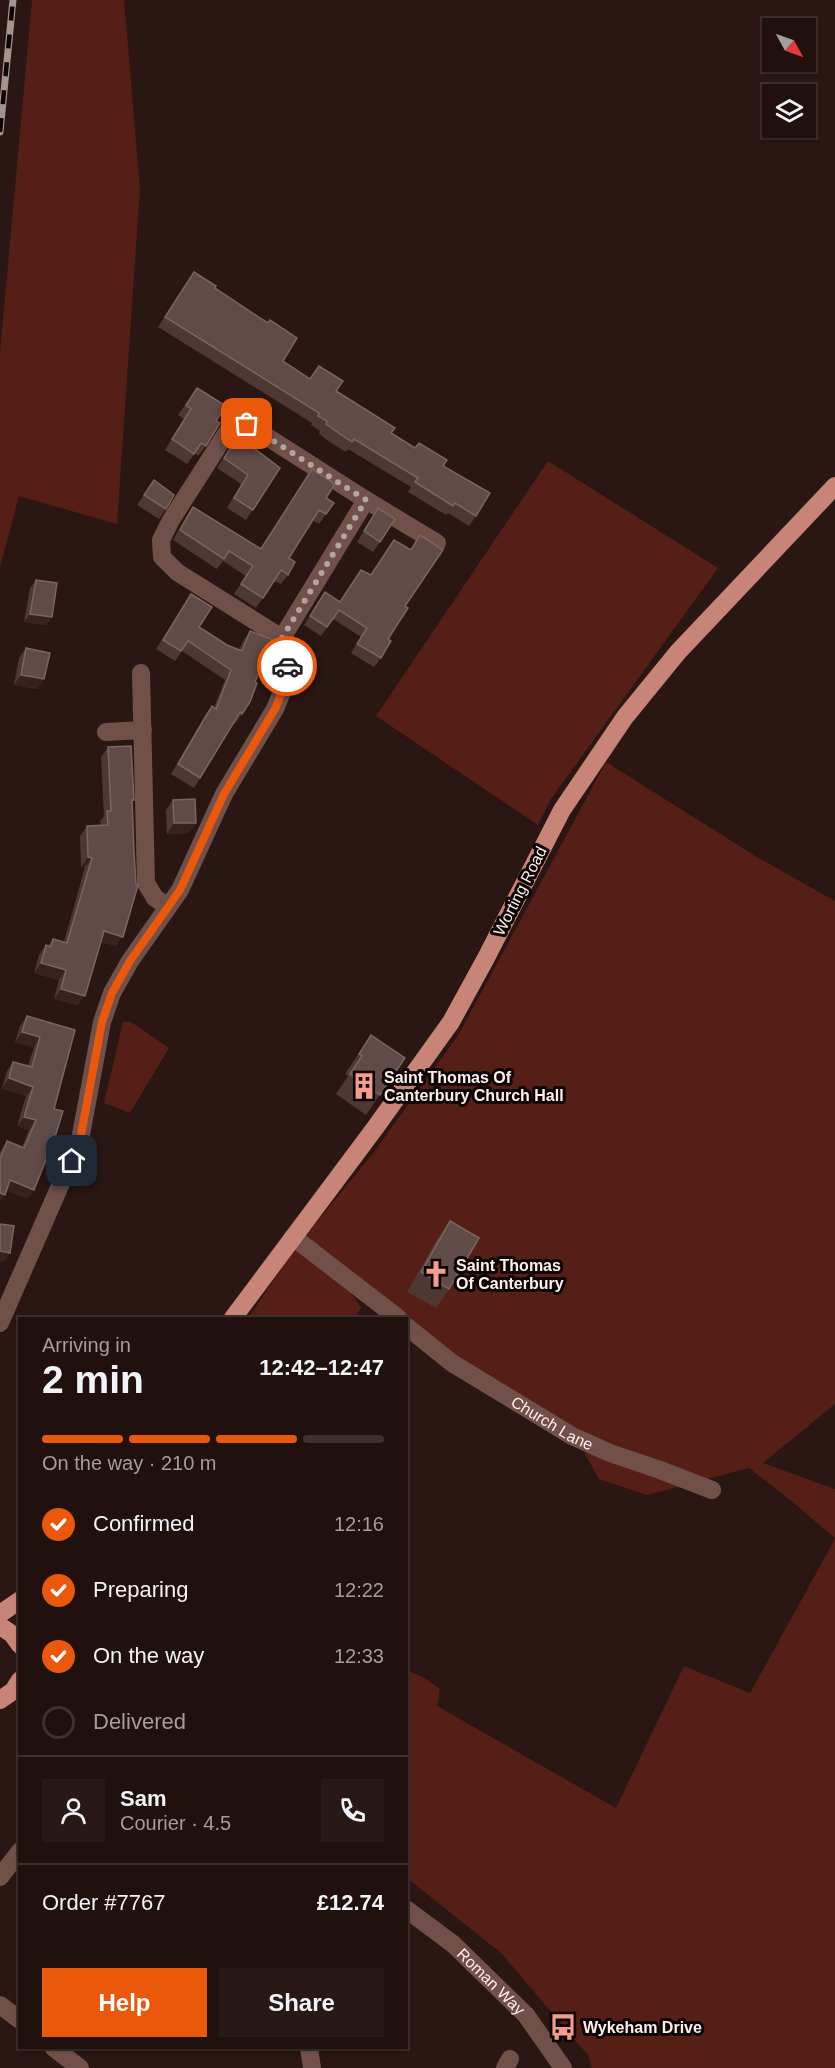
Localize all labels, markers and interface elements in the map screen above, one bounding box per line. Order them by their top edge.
north arrow [762,18,816,72]
map controls [762,18,816,138]
button: layers [762,84,816,138]
pin [221,398,272,449]
icon: bag [230,407,263,440]
courier [257,636,317,696]
icon: car [271,650,304,683]
street label: Worting Road [490,844,550,938]
place label: Saint Thomas Of Canterbury Church Hall [384,1069,564,1104]
building icon: Saint Thomas Of Canterbury Church Hall [349,1071,379,1101]
pin [46,1135,97,1186]
icon: home [55,1144,88,1177]
place label: Saint Thomas Of Canterbury [456,1257,564,1292]
church icon: Saint Thomas Of Canterbury [421,1259,451,1289]
text: Arriving in [42,1334,131,1356]
text: 12:42–12:47 [259,1355,384,1380]
text: 2 min [42,1358,144,1401]
street label: Church Lane [508,1393,596,1453]
text: On the way · 210 m [42,1452,217,1474]
icon: check [42,1508,75,1541]
text: Confirmed [93,1511,194,1536]
text: 12:16 [334,1513,384,1535]
icon: check [42,1574,75,1607]
text: Preparing [93,1577,188,1602]
text: 12:22 [334,1579,384,1601]
icon: check [42,1640,75,1673]
text: On the way [93,1643,204,1668]
text: 12:33 [334,1645,384,1667]
text: Delivered [93,1709,186,1734]
button: person [42,1779,105,1842]
button: phone [321,1779,384,1842]
text: Sam [120,1786,166,1811]
text: Courier · 4.5 [120,1812,231,1834]
text: Order #7767 [42,1890,166,1915]
text: £12.74 [317,1890,384,1915]
street label: Roman Way [454,1945,529,2018]
button: Help [42,1968,207,2037]
button: Share [219,1968,384,2037]
bus stop icon: Wykeham Drive [548,2012,578,2042]
place label: Wykeham Drive [583,2019,702,2036]

